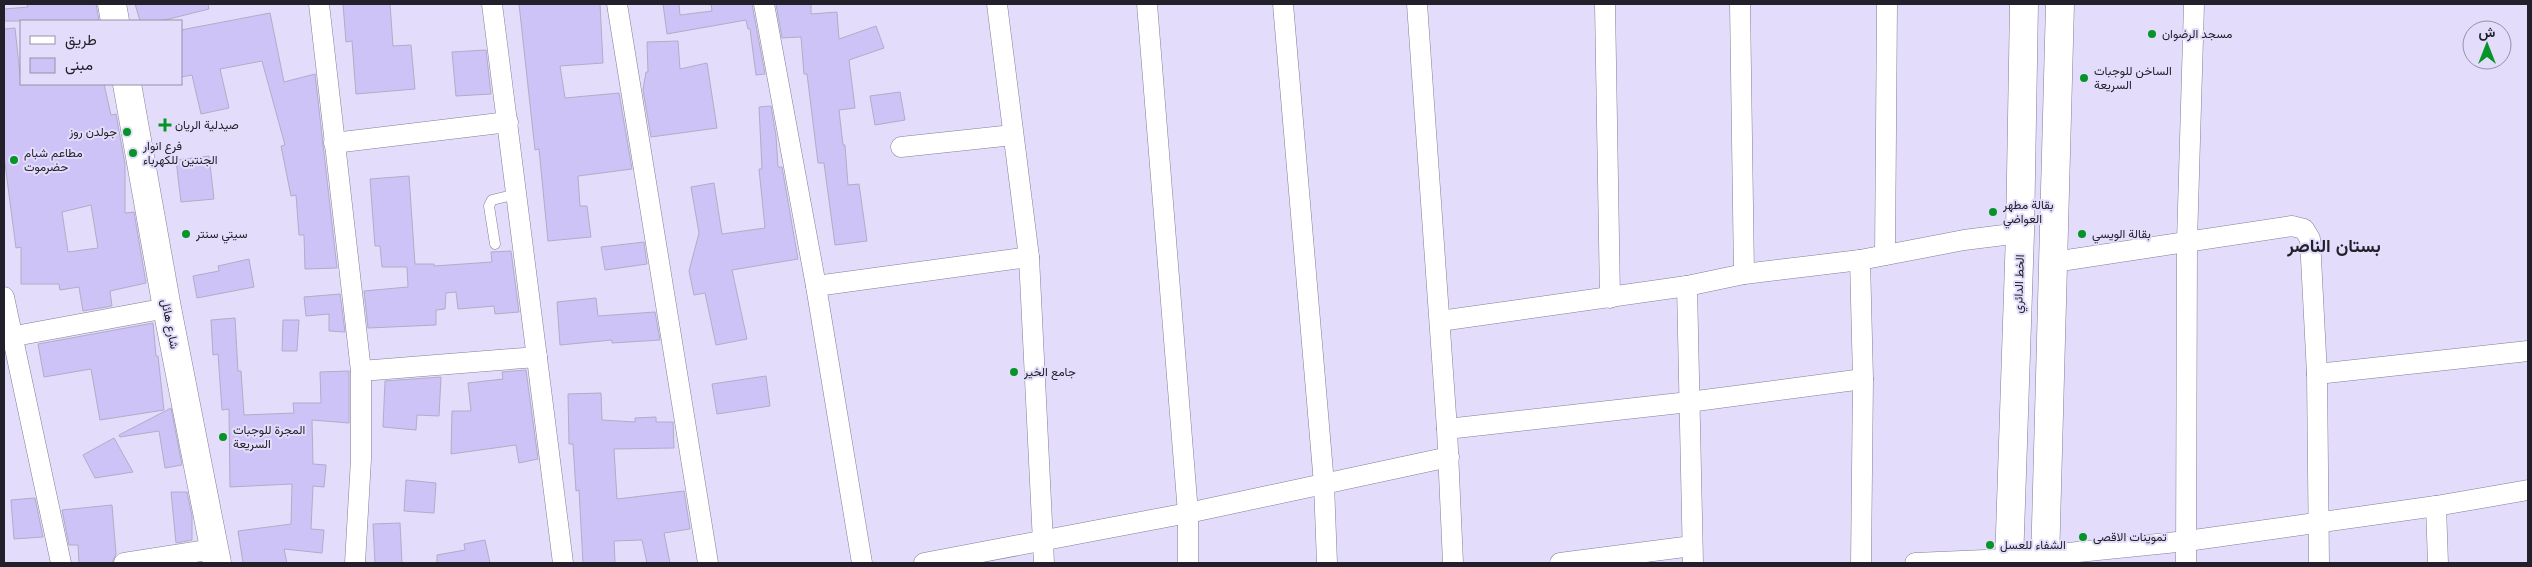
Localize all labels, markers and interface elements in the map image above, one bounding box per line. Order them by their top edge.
legend [20,20,182,85]
north arrow [2462,20,2512,70]
text: ش [2479,23,2496,41]
place label: مسجد الرضوان [2162,26,2232,42]
marker: مسجد الرضوان [2146,28,2158,40]
text: طريق [65,30,97,50]
text: مبنى [65,55,93,75]
place label: الساخن للوجبات السريعة [2094,63,2172,93]
marker: الساخن للوجبات السريعة [2078,72,2090,84]
place label: صيدلية الريان [175,117,239,133]
marker: صيدلية الريان [159,119,171,131]
place label: جولدن روز [68,124,117,140]
marker: جولدن روز [121,126,133,138]
place label: فرع انوار الجنتين للكهرباء [142,138,218,168]
place label: مطاعم شبام حضرموت [24,145,83,175]
marker: فرع انوار الجنتين للكهرباء [127,147,139,159]
marker: مطاعم شبام حضرموت [8,154,20,166]
place label: بقالة مطهر العواضي [2002,197,2054,229]
marker: بقالة مطهر العواضي [1987,206,1999,218]
place label: سيتي سنتر [195,226,247,244]
place label: بقالة الويسي [2092,226,2151,244]
marker: سيتي سنتر [180,228,192,240]
marker: بقالة الويسي [2076,228,2088,240]
district label: بستان الناصر [2286,234,2381,257]
street label: الخط الدائري [2010,254,2030,314]
street label: شارع هائل [156,298,183,350]
place label: جامع الخير [1023,364,1076,381]
marker: جامع الخير [1008,366,1020,378]
place label: المجرة للوجبات السريعة [233,422,305,452]
marker: المجرة للوجبات السريعة [217,431,229,443]
place label: تموينات الاقصى [2093,529,2167,545]
marker: تموينات الاقصى [2077,531,2089,543]
place label: الشفاء للعسل [2000,537,2066,553]
marker: الشفاء للعسل [1984,539,1996,551]

